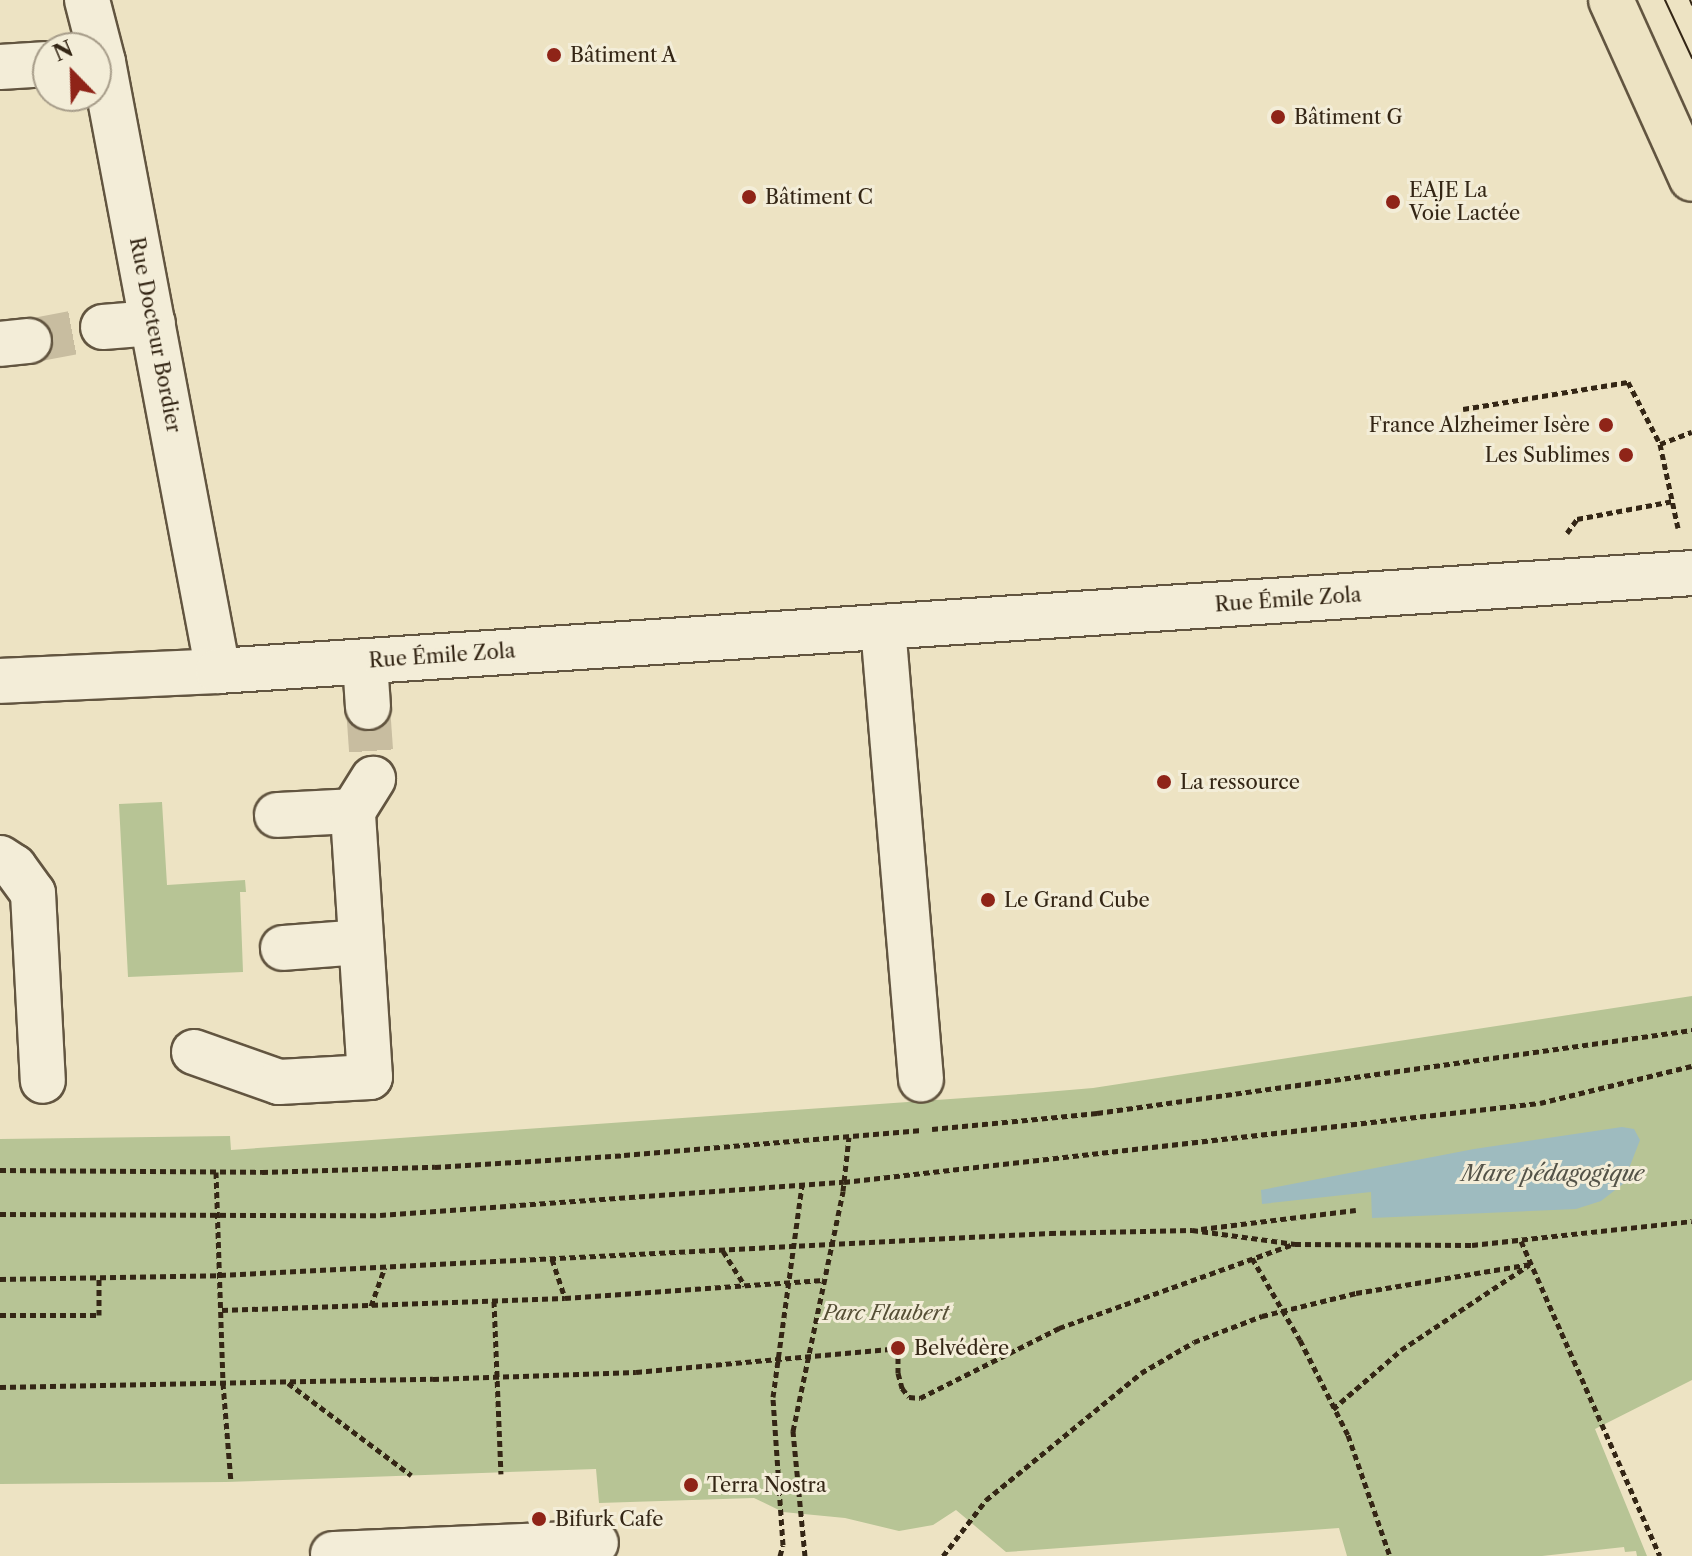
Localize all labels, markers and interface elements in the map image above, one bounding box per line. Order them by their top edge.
north arrow [32,32,112,112]
text: N [49,35,77,67]
place label: Bâtiment A [570,43,677,67]
marker: Bâtiment A [545,46,563,64]
place label: Bâtiment G [1294,105,1403,129]
marker: Bâtiment G [1269,108,1287,126]
place label: EAJE La Voie Lactée [1409,178,1520,225]
place label: Bâtiment C [765,185,873,209]
marker: Bâtiment C [740,188,758,206]
marker: EAJE La Voie Lactée [1384,193,1402,211]
street label: Rue Docteur Bordier [124,235,186,435]
place label: France Alzheimer Isère [1368,413,1590,437]
marker: France Alzheimer Isère [1597,416,1615,434]
place label: Les Sublimes [1485,443,1610,467]
marker: Les Sublimes [1617,446,1635,464]
street label: Rue Émile Zola [1214,583,1362,617]
street label: Rue Émile Zola [368,639,516,673]
place label: La ressource [1180,770,1300,794]
marker: La ressource [1155,773,1173,791]
place label: Le Grand Cube [1004,888,1150,912]
marker: Le Grand Cube [979,891,997,909]
water label: Mare pédagogique [1462,1161,1644,1187]
park label: Parc Flaubert [823,1301,949,1325]
place label: Belvédère [914,1336,1009,1360]
marker: Belvédère [889,1339,907,1357]
place label: Terra Nostra [707,1473,827,1497]
marker: Terra Nostra [682,1476,700,1494]
place label: Bifurk Cafe [555,1507,664,1531]
marker: Bifurk Cafe [530,1510,548,1528]

